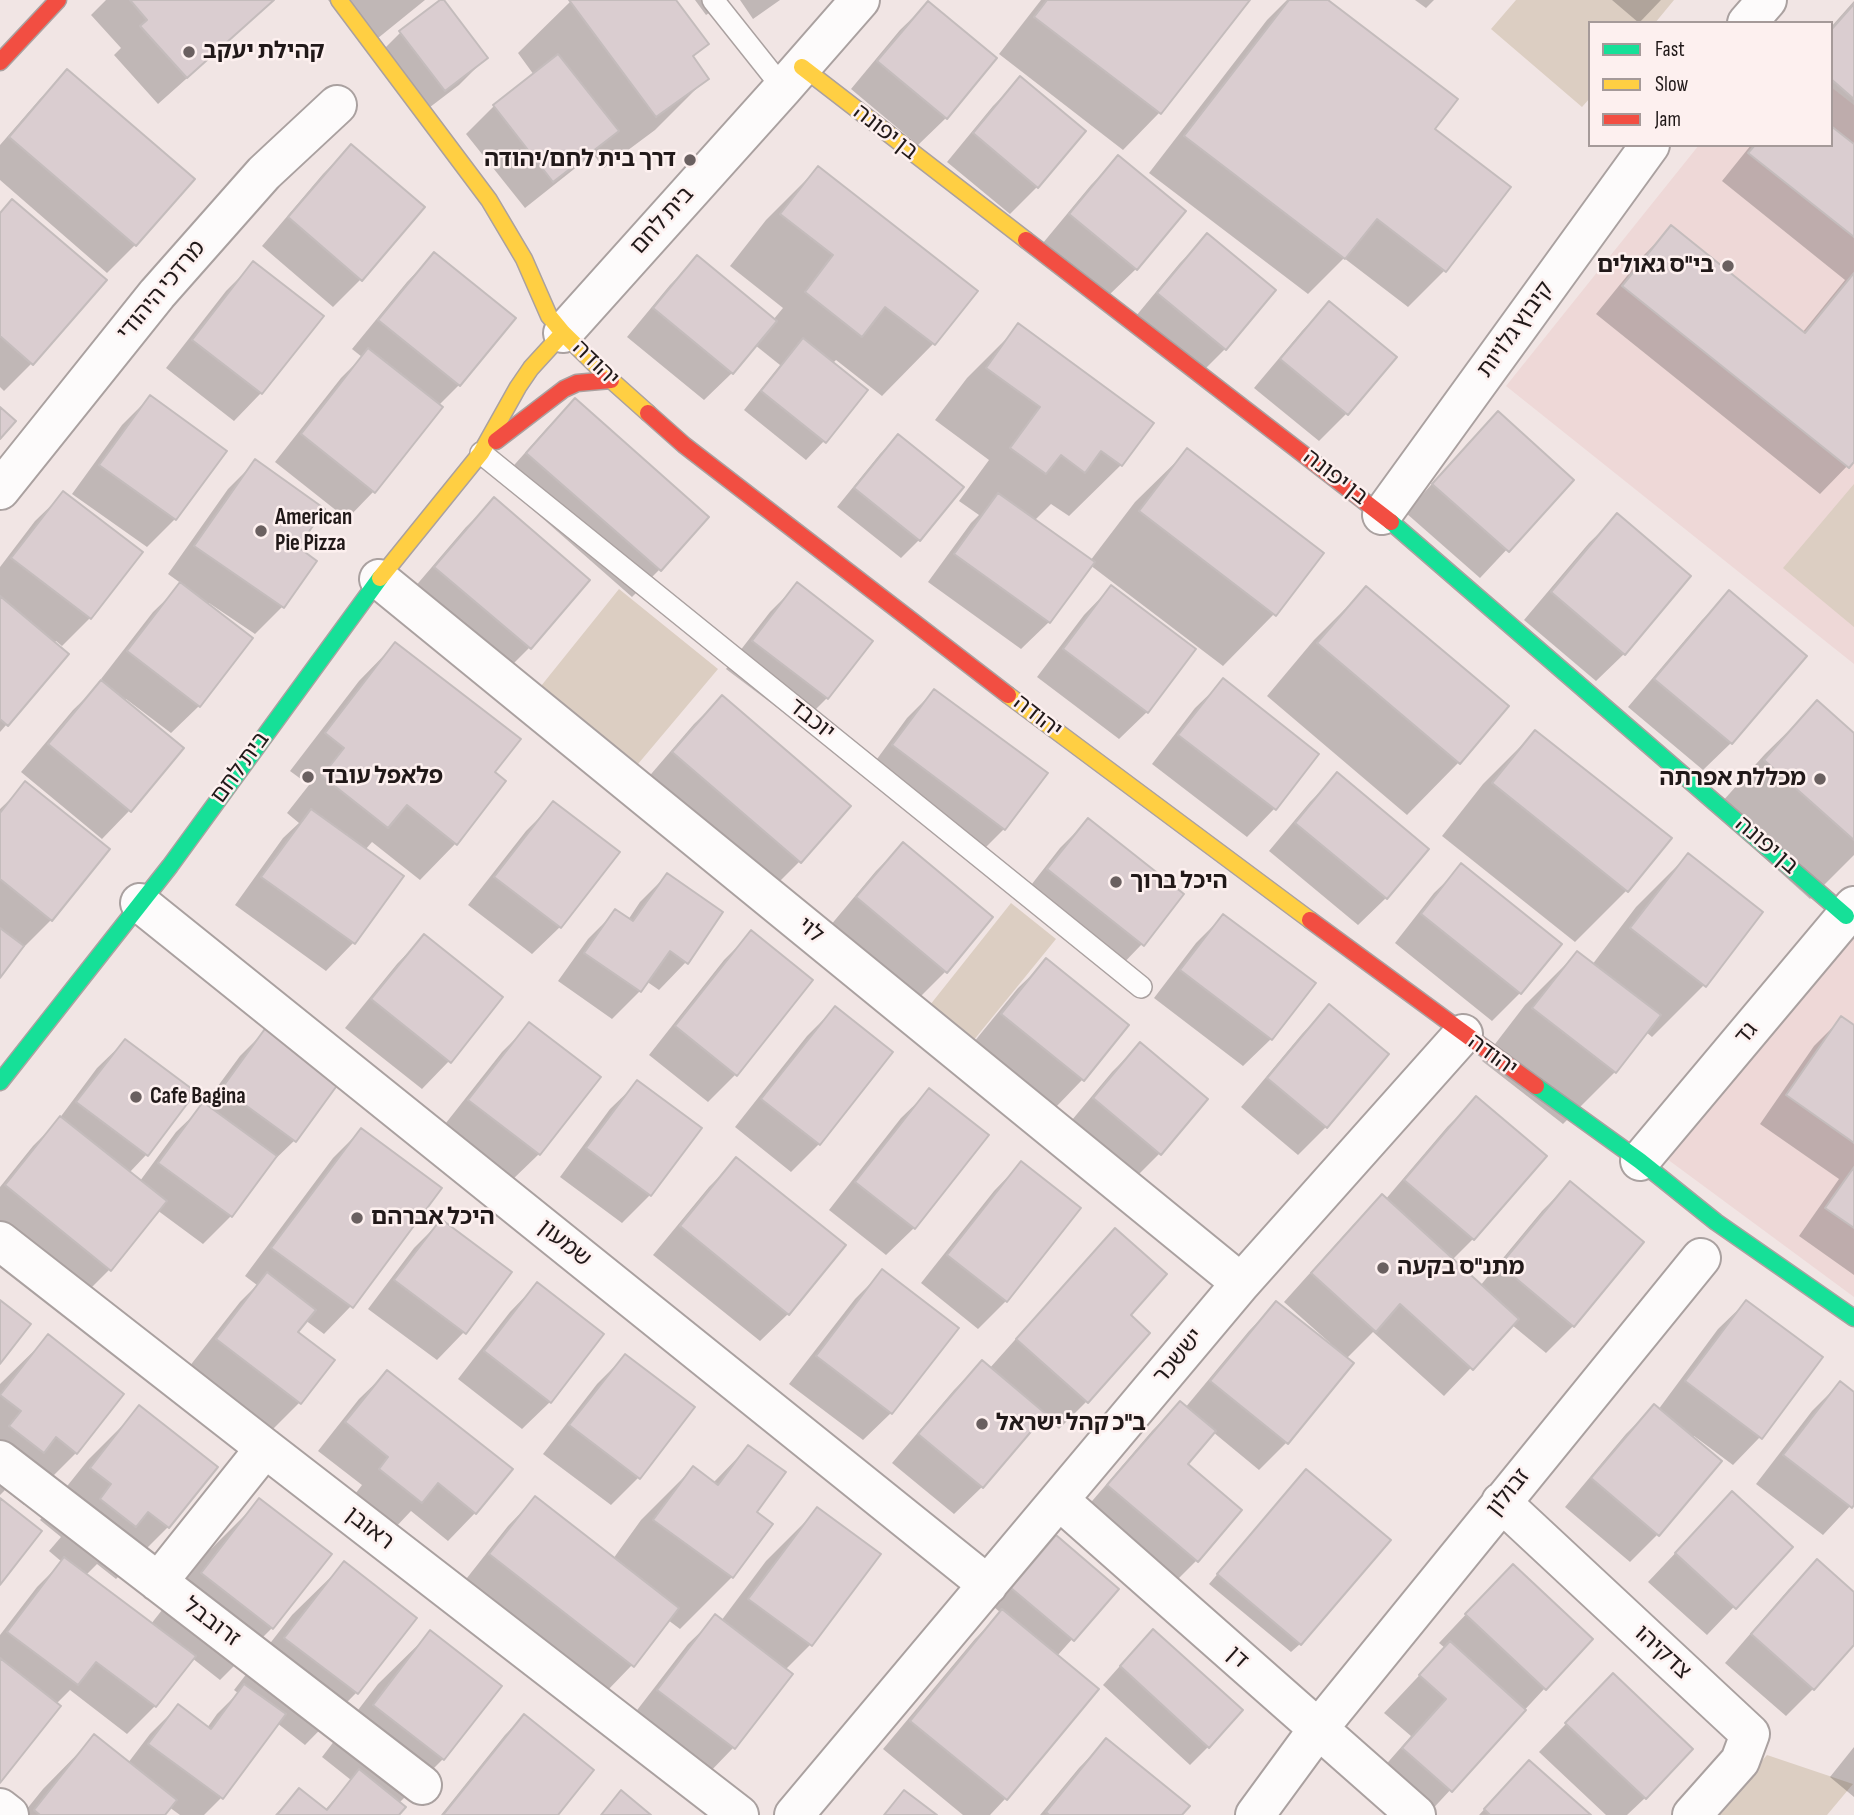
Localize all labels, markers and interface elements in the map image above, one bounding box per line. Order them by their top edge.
legend [1588,21,1833,147]
text: Fast [1655,37,1685,62]
place label: קהילת יעקב [203,38,325,66]
marker: קהילת יעקב [181,44,197,60]
text: Slow [1655,72,1688,97]
street label: בן יפונה [847,99,923,167]
text: Jam [1655,107,1681,132]
place label: דרך בית לחם/יהודה [484,146,676,174]
marker: דרך בית לחם/יהודה [682,152,698,168]
street label: בית לחם [625,181,701,261]
street label: מרדכי היהודי [112,235,212,347]
place label: בי"ס גאולים [1597,252,1714,280]
marker: בי"ס גאולים [1720,258,1736,274]
street label: קיבוץ גלויות [1472,276,1560,384]
street label: יהודה [566,335,624,393]
street label: בן יפונה [1297,444,1373,512]
place label: American Pie Pizza [275,504,352,558]
marker: American Pie Pizza [253,523,269,539]
street label: יהודה [1007,689,1067,745]
street label: יוכבד [783,693,839,747]
street label: בית לחם [206,727,276,809]
place label: פלאפל עובד [322,763,443,791]
place label: מכללת אפרתה [1659,765,1806,793]
marker: פלאפל עובד [300,769,316,785]
marker: מכללת אפרתה [1812,771,1828,787]
street label: בן יפונה [1729,811,1803,881]
place label: היכל ברוך [1130,868,1228,896]
marker: היכל ברוך [1108,874,1124,890]
street label: לוי [791,912,829,950]
street label: גד [1730,1017,1764,1051]
street label: יהודה [1462,1029,1522,1083]
place label: Cafe Bagina [150,1083,246,1111]
marker: Cafe Bagina [128,1089,144,1105]
place label: היכל אברהם [371,1204,495,1232]
marker: היכל אברהם [349,1210,365,1226]
street label: שמעון [532,1214,596,1274]
place label: מתנ"ס בקעה [1397,1254,1525,1282]
marker: מתנ"ס בקעה [1375,1260,1391,1276]
street label: יששכר [1148,1324,1210,1390]
place label: ב"כ קהל ישראל [996,1410,1146,1438]
marker: ב"כ קהל ישראל [974,1416,990,1432]
street label: זבולון [1481,1463,1537,1523]
street label: ראובן [339,1501,399,1557]
street label: זרובבל [177,1593,245,1653]
street label: צדקיהו [1628,1620,1696,1686]
street label: דן [1220,1641,1254,1675]

